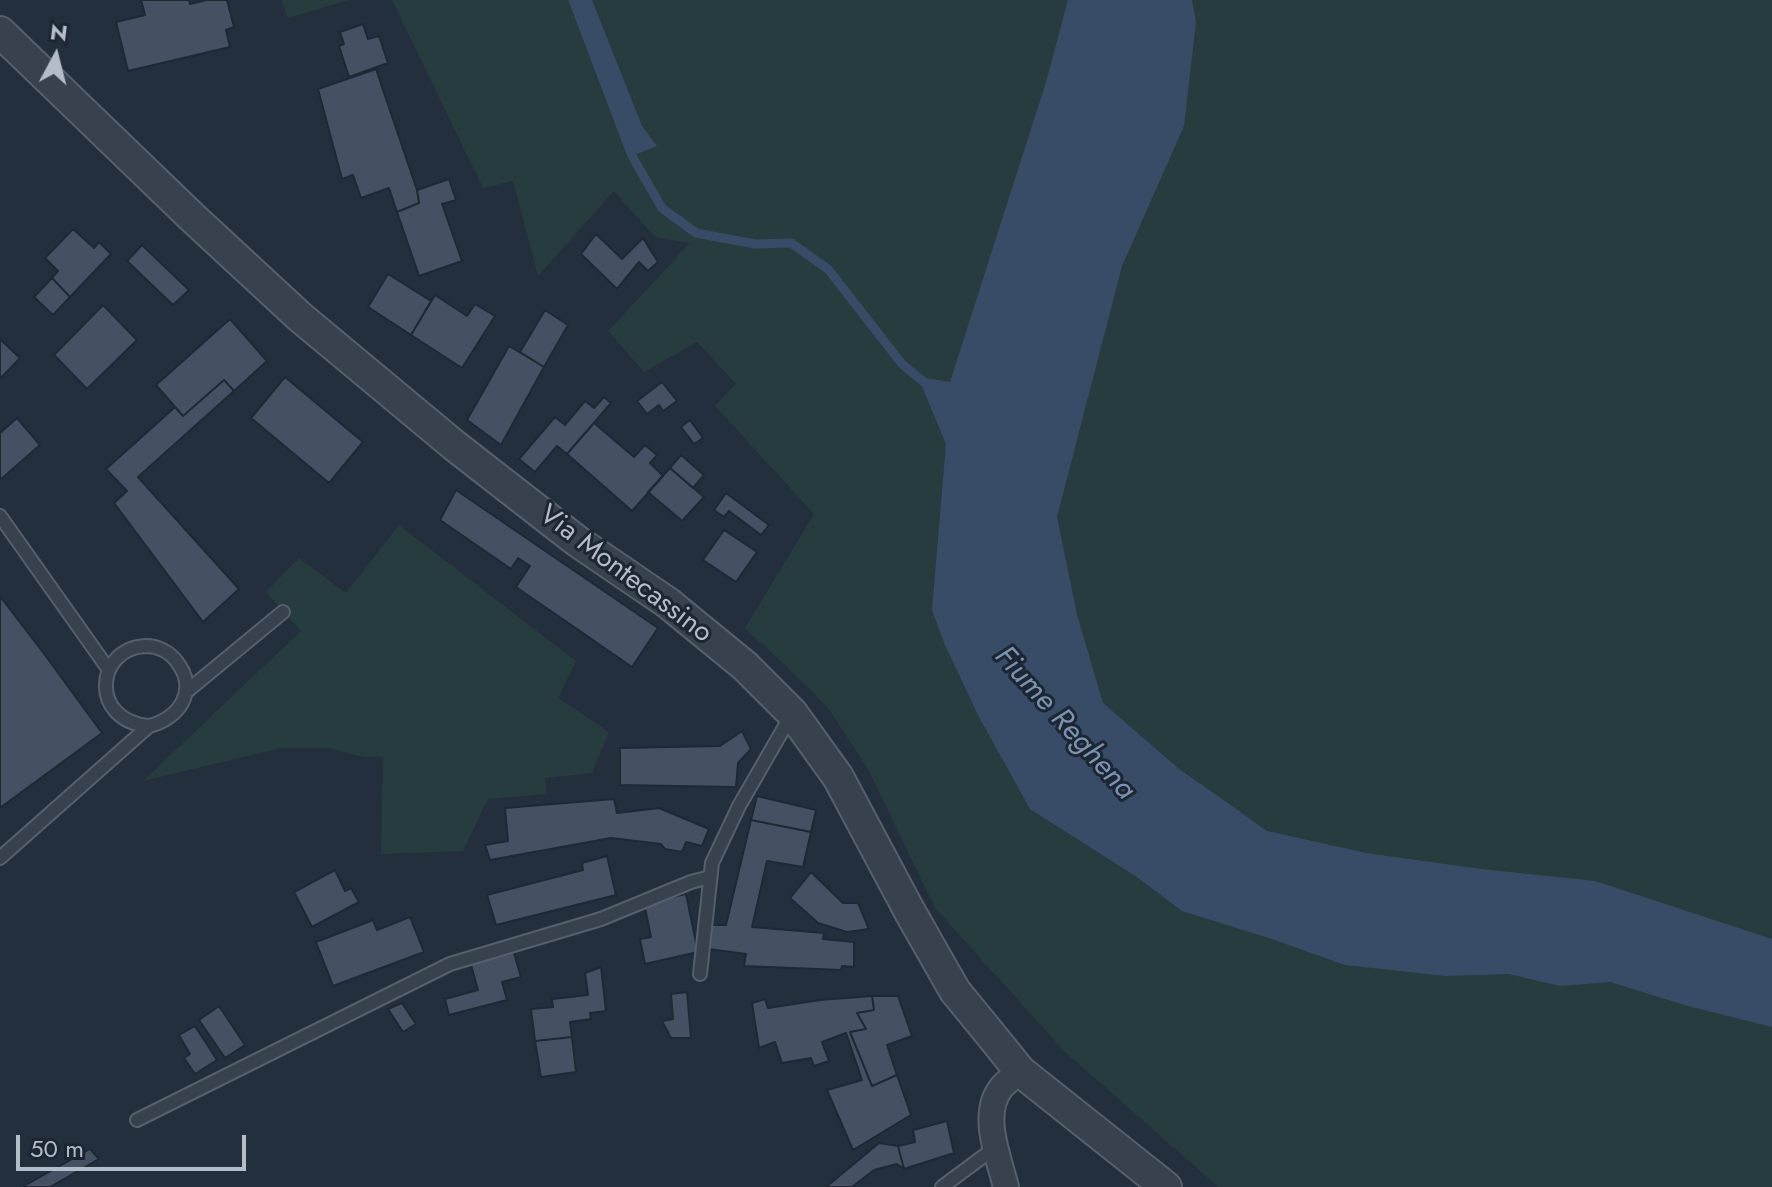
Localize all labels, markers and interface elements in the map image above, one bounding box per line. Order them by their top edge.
text: N [48,15,70,49]
north arrow [16,16,96,96]
street label: Via Montecassino [532,499,718,651]
water label: Fiume Reghena [986,640,1142,808]
scale bar [20,1119,250,1169]
text: 50 m [30,1131,84,1166]

